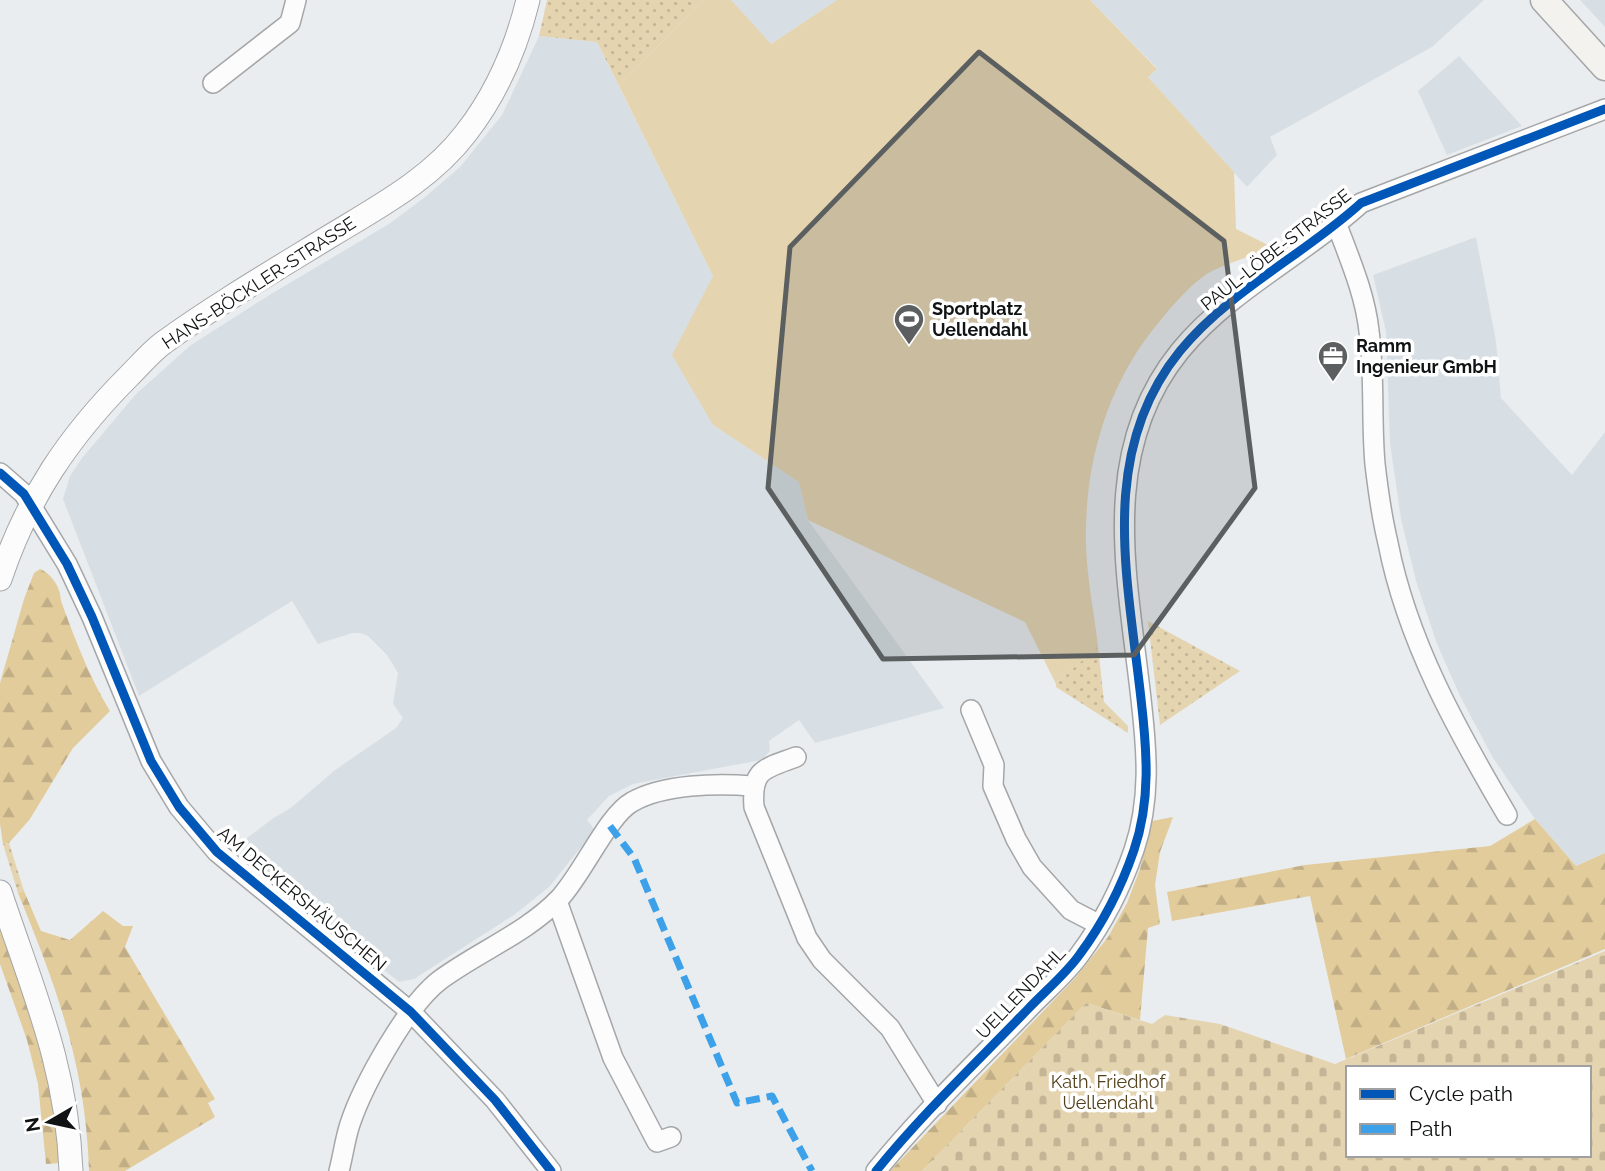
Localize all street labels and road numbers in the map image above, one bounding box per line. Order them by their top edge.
street label: PAUL-LÖBE-STRASSE [1196,184,1355,315]
street label: HANS-BÖCKLER-STRASSE [158,212,359,353]
street label: AM DECKERSHÄUSCHEN [214,822,391,975]
street label: UELLENDAHL [972,942,1070,1043]

